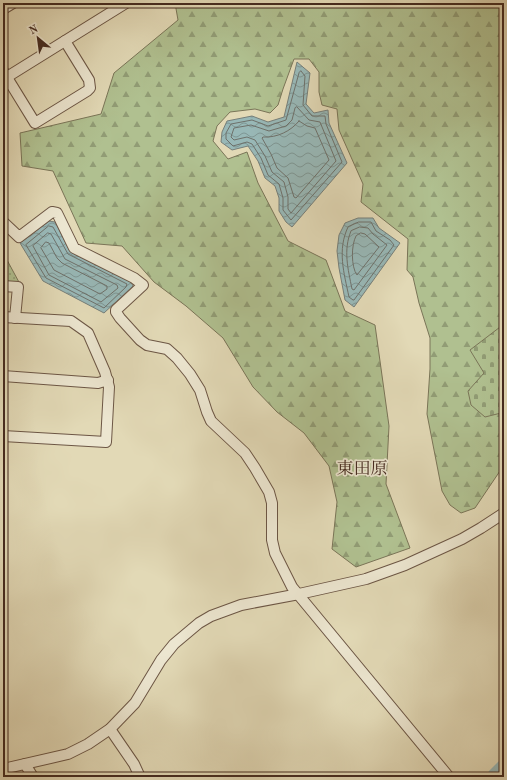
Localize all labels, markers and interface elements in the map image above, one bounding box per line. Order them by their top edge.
north arrow [18,18,58,58]
text: N [28,23,41,37]
district label: 東田原 [337,459,388,478]

